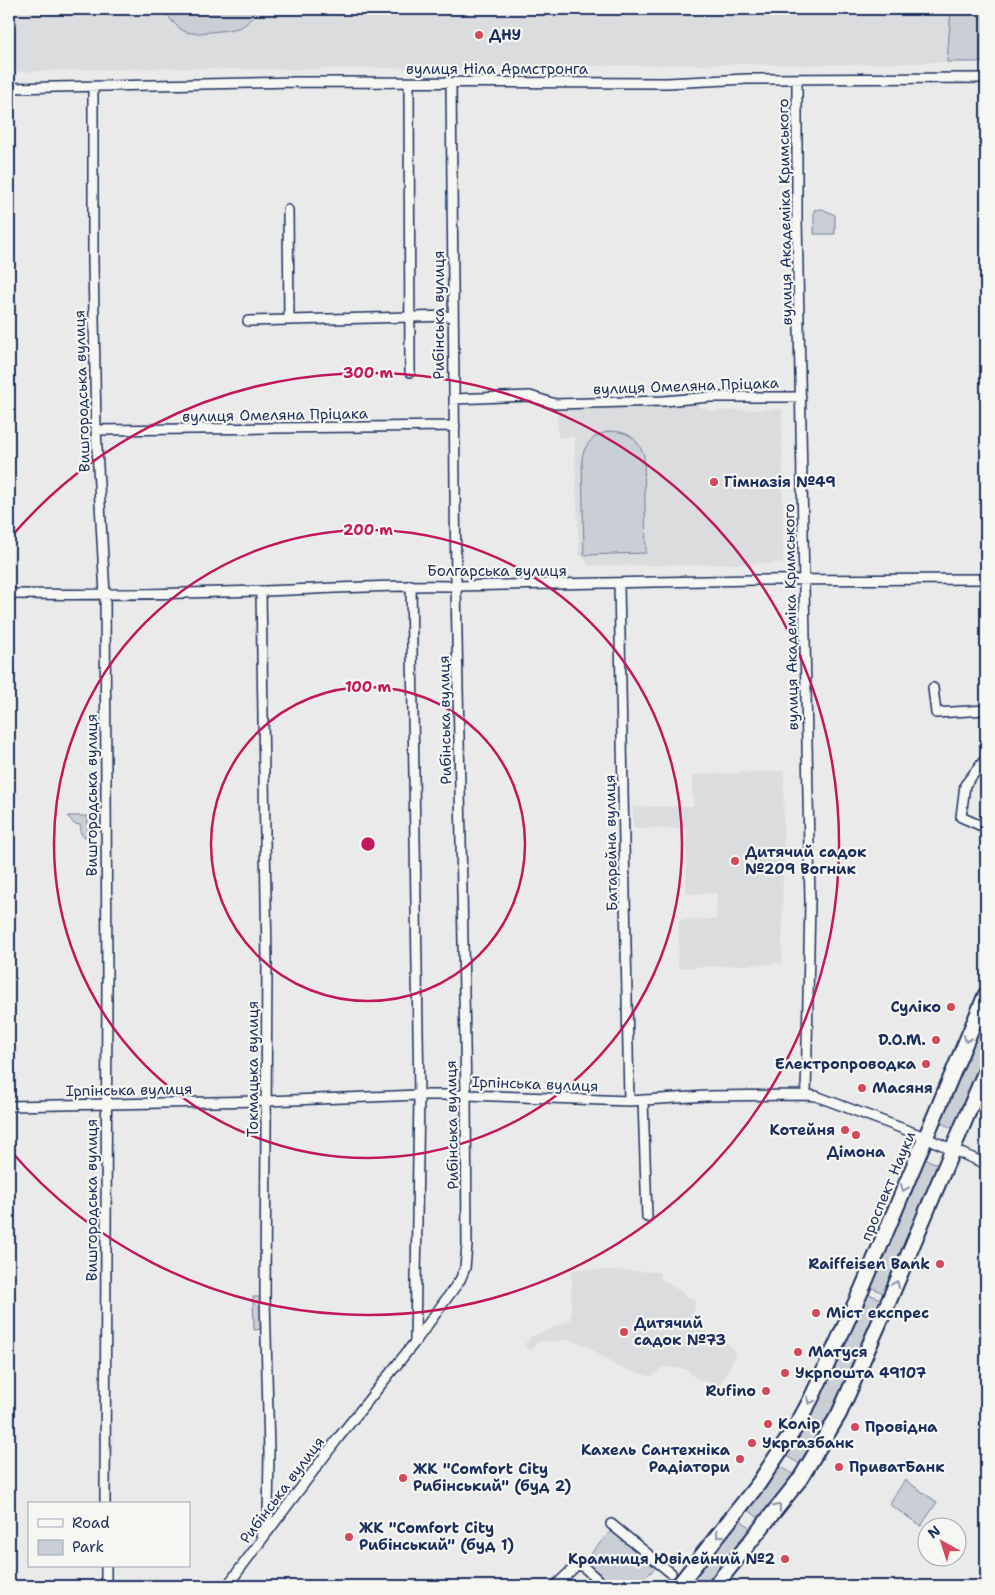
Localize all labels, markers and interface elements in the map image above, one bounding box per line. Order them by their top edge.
place label: ДНУ [489,25,521,45]
marker: ДНУ [473,29,485,41]
street label: вулиця Ніла Армстронга [406,59,589,79]
street label: вулиця Академіка Кримського [773,98,797,326]
street label: Рибінська вулиця [429,250,449,380]
street label: Вишгородська вулиця [69,310,95,472]
text: 300 m [343,363,393,383]
street label: вулиця Омеляна Пріцака [593,373,780,399]
street label: вулиця Омеляна Пріцака [182,403,369,427]
place label: Гімназія №49 [724,472,836,492]
marker: Гімназія №49 [708,476,720,488]
street label: вулиця Академіка Кримського [779,503,803,731]
text: 200 m [343,520,393,540]
street label: Болгарська вулиця [427,561,567,581]
street label: Рибінська вулиця [434,655,456,785]
text: 100 m [345,677,391,697]
street label: Вишгородська вулиця [82,714,102,876]
street label: Батарейна вулиця [600,775,622,911]
centre of rings [359,835,377,853]
place label: Дитячий садок №209 Вогник [745,842,867,879]
marker: Дитячий садок №209 Вогник [729,855,741,867]
place label: Сулiко [891,997,941,1017]
street label: Токмацька вулиця [243,1001,263,1137]
marker: Сулiко [945,1001,957,1013]
place label: D.O.M. [878,1030,926,1050]
marker: D.O.M. [930,1034,942,1046]
one-way arrow [963,1034,974,1043]
place label: Електропроводка [775,1054,917,1074]
marker: Електропроводка [920,1058,932,1070]
street label: Рибінська вулиця [441,1060,463,1190]
street label: Ірпінська вулиця [471,1072,599,1096]
place label: Масяня [872,1078,933,1098]
street label: Ірпінська вулиця [65,1079,193,1101]
marker: Масяня [856,1082,868,1094]
street label: Вишгородська вулиця [82,1119,102,1281]
place label: Котейня [770,1120,835,1140]
marker: Котейня [839,1124,851,1136]
street label: проспект Науки [856,1128,920,1244]
marker: Дімона [850,1129,862,1141]
place label: Дімона [827,1142,886,1162]
one-way arrow [900,1184,910,1192]
place label: Raiffeisen Bank [808,1254,930,1274]
marker: Raiffeisen Bank [934,1258,946,1270]
one-way arrow [890,1280,901,1289]
place label: Міст експрес [826,1303,929,1323]
marker: Міст експрес [810,1307,822,1319]
place label: Дитячий садок №73 [634,1313,726,1350]
marker: Дитячий садок №73 [618,1326,630,1338]
place label: Матуся [808,1342,868,1362]
marker: Матуся [792,1346,804,1358]
place label: Укрпошта 49107 [795,1363,927,1383]
marker: Укрпошта 49107 [779,1367,791,1379]
place label: Rufino [706,1381,756,1401]
marker: Rufino [760,1385,772,1397]
one-way arrow [806,1396,816,1405]
place label: Колір [778,1414,820,1434]
place label: Провідна [865,1417,938,1437]
marker: Колір [762,1418,774,1430]
marker: Провідна [849,1421,861,1433]
street label: Рибінська вулиця [235,1432,329,1548]
place label: Укргазбанк [762,1433,854,1453]
marker: Укргазбанк [746,1437,758,1449]
place label: Кахель Сантехніка Радіатори [581,1440,731,1477]
marker: Кахель Сантехніка Радіатори [734,1453,746,1465]
place label: ПриватБанк [849,1457,945,1477]
place label: ЖК "Comfort City Рибінський" (буд 2) [413,1459,571,1496]
marker: ПриватБанк [833,1461,845,1473]
marker: ЖК "Comfort City Рибінський" (буд 2) [397,1472,409,1484]
legend [28,1502,190,1568]
one-way arrow [773,1504,781,1513]
text: Road [72,1513,110,1533]
place label: ЖК "Comfort City Рибінський" (буд 1) [359,1518,514,1555]
north arrow [918,1518,968,1568]
text: N [924,1521,944,1542]
one-way arrow [716,1529,724,1538]
marker: ЖК "Comfort City Рибінський" (буд 1) [343,1531,355,1543]
text: Park [72,1537,104,1557]
place label: Крамниця Ювілейний №2 [568,1549,775,1569]
marker: Крамниця Ювілейний №2 [779,1553,791,1565]

